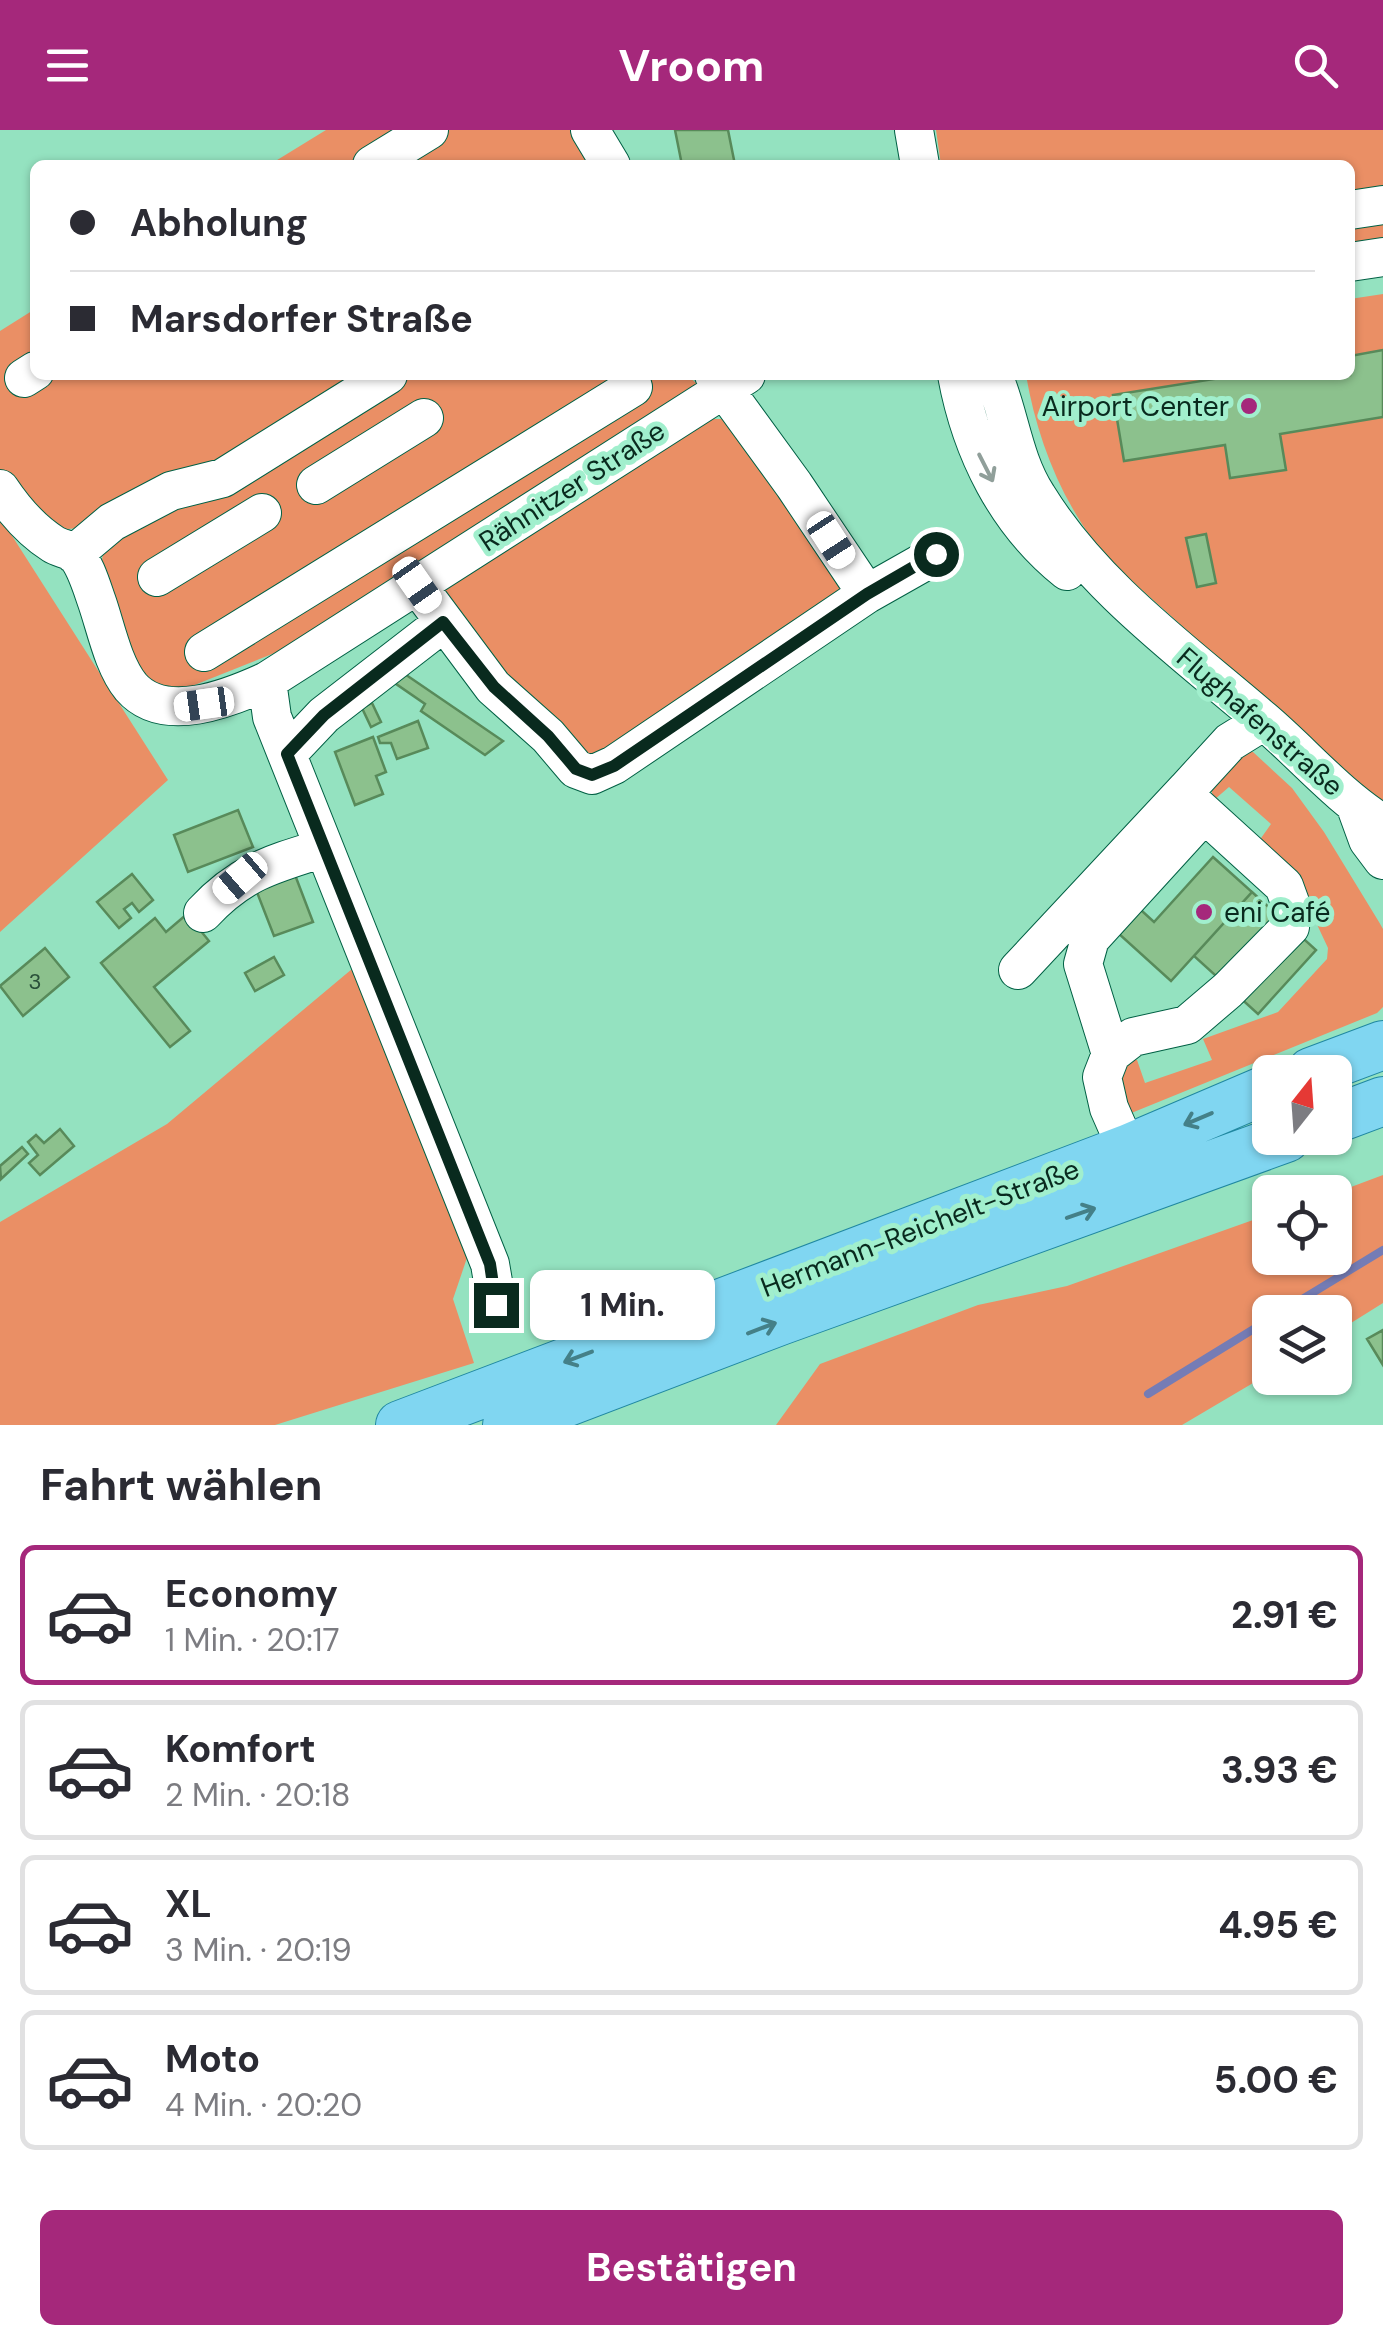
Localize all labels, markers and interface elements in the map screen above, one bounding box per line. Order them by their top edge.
text: Vroom [619,36,764,95]
icon: menu [40,38,95,93]
icon: search [1288,38,1343,93]
text: Abholung [130,198,308,248]
text: Marsdorfer Straße [130,294,473,344]
place label: Airport Center [1042,388,1229,425]
marker: Airport Center [1238,395,1260,417]
street label: Rähnitzer Straße [472,412,672,560]
one-way arrow [977,452,996,482]
car [802,507,860,573]
route start [914,532,959,577]
car [388,552,446,618]
street label: Flughafenstraße [1169,639,1351,805]
car [172,685,236,723]
car [208,847,272,909]
place label: eni Café [1224,894,1330,931]
marker: eni Café [1193,901,1215,923]
house number: 3 [28,967,42,996]
north arrow [1252,1055,1352,1155]
map controls [1252,1055,1352,1395]
one-way arrow [1184,1111,1214,1129]
street label: Hermann-Reichelt-Straße [755,1150,1085,1306]
button: locate [1252,1175,1352,1275]
one-way arrow [1065,1202,1097,1220]
callout: 1 Min. [531,1270,716,1340]
route end [474,1283,519,1328]
text: 1 Min. [580,1284,665,1326]
button: layers [1252,1295,1352,1395]
one-way arrow [746,1318,777,1336]
one-way arrow [563,1350,593,1368]
text: Fahrt wählen [40,1455,322,1514]
text: Economy [165,1569,338,1619]
icon: car [45,1570,135,1660]
text: 2.91 € [1231,1590,1338,1640]
text: 1 Min. · 20:17 [165,1619,340,1661]
text: Komfort [165,1724,316,1774]
icon: car [45,1725,135,1815]
text: 3.93 € [1221,1745,1338,1795]
text: 2 Min. · 20:18 [165,1774,351,1816]
text: XL [165,1879,212,1929]
icon: car [45,1880,135,1970]
text: 4.95 € [1218,1900,1338,1950]
text: 3 Min. · 20:19 [165,1929,352,1971]
text: Moto [165,2034,260,2084]
icon: car [45,2035,135,2125]
text: 5.00 € [1214,2055,1338,2105]
text: 4 Min. · 20:20 [165,2084,362,2126]
button: Bestätigen [40,2210,1343,2325]

